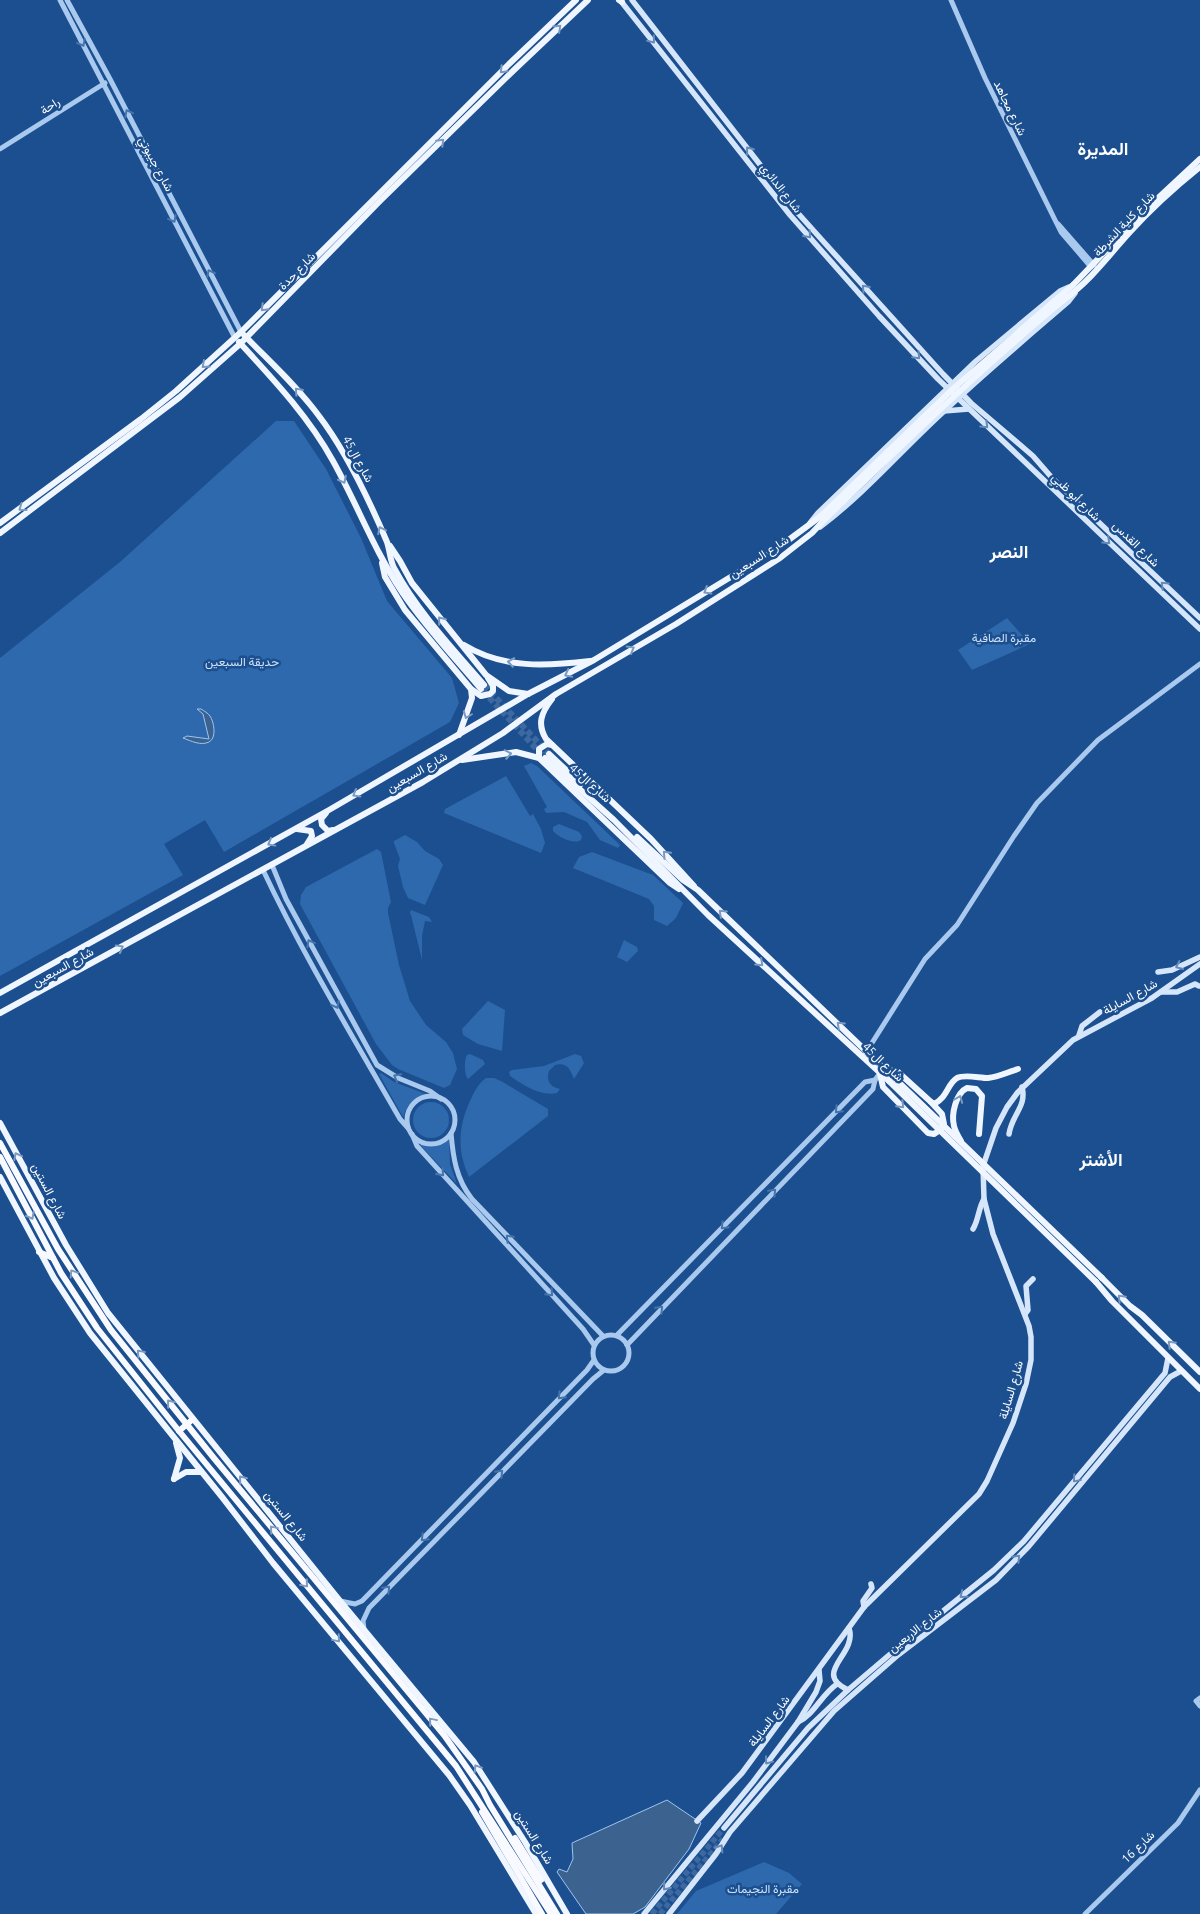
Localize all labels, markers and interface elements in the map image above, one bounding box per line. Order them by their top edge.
one-way arrow [552,25,561,34]
one-way arrow [647,34,655,43]
one-way arrow [76,38,86,47]
one-way arrow [500,64,509,73]
street label: شارع مجاهد [989,78,1029,139]
street label: راحة [38,95,63,118]
one-way arrow [124,109,134,118]
street label: شارع جيبوتي [133,134,176,195]
one-way arrow [435,138,444,147]
district label: المديرة [1077,138,1129,160]
one-way arrow [746,146,755,156]
street label: شارع الدائري [755,160,805,217]
street label: شارع كلية الشرطة [1090,189,1159,261]
one-way arrow [167,214,177,223]
one-way arrow [802,230,811,239]
street label: شارع حدة [276,249,320,294]
one-way arrow [206,269,216,278]
one-way arrow [862,284,871,293]
one-way arrow [261,303,270,312]
one-way arrow [911,350,920,359]
one-way arrow [201,359,210,368]
one-way arrow [295,387,304,396]
one-way arrow [979,419,988,428]
street label: شارع ال45 [338,433,376,486]
street label: شارع أبو ظبي [1047,470,1103,526]
one-way arrow [337,474,347,483]
one-way arrow [18,501,27,511]
street label: شارع القدس [1108,518,1162,571]
one-way arrow [377,526,387,535]
street label: شارع السبعين [727,533,792,583]
one-way arrow [1102,535,1111,544]
district label: النصر [989,541,1028,563]
one-way arrow [1161,581,1170,590]
one-way arrow [704,584,713,594]
one-way arrow [438,617,446,626]
park label: مقبرة الصافية [972,631,1036,646]
one-way arrow [625,646,634,656]
park label: حديقة السبعين [205,655,279,670]
one-way arrow [506,657,514,668]
one-way arrow [564,668,573,678]
one-way arrow [463,710,473,719]
street label: شارع السبعين [384,749,451,797]
one-way arrow [503,749,512,759]
street label: شارع ال45 [565,761,614,807]
one-way arrow [353,788,362,798]
one-way arrow [267,836,276,846]
one-way arrow [663,850,672,859]
one-way arrow [718,910,727,919]
one-way arrow [307,939,317,948]
street label: شارع السبعين [30,944,97,991]
one-way arrow [114,944,123,954]
one-way arrow [754,957,763,966]
one-way arrow [1175,960,1184,970]
street label: شارع السايلة [1100,976,1161,1019]
one-way arrow [330,1000,340,1009]
one-way arrow [836,1022,845,1031]
street label: شارع ال45 [858,1040,906,1086]
one-way arrow [393,1073,402,1083]
one-way arrow [953,1095,963,1103]
one-way arrow [895,1099,904,1108]
one-way arrow [835,1104,844,1113]
district label: الأشتر [1078,1149,1123,1171]
one-way arrow [14,1152,24,1161]
street label: شارع الستين [27,1161,69,1222]
one-way arrow [435,1167,444,1176]
one-way arrow [767,1189,776,1198]
one-way arrow [25,1211,35,1220]
one-way arrow [721,1221,730,1230]
one-way arrow [506,1234,515,1243]
one-way arrow [69,1270,79,1279]
one-way arrow [544,1287,553,1296]
one-way arrow [1118,1294,1127,1303]
one-way arrow [654,1305,663,1314]
one-way arrow [1168,1340,1177,1349]
one-way arrow [137,1349,146,1358]
street label: شارع السايلة [996,1359,1028,1421]
one-way arrow [558,1391,567,1400]
one-way arrow [166,1400,175,1409]
one-way arrow [494,1470,503,1479]
one-way arrow [1073,1474,1082,1483]
one-way arrow [239,1476,248,1485]
street label: شارع الستين [260,1488,311,1545]
one-way arrow [270,1526,279,1535]
one-way arrow [421,1532,430,1541]
one-way arrow [1011,1554,1020,1563]
one-way arrow [299,1578,308,1587]
one-way arrow [381,1586,390,1595]
one-way arrow [960,1590,969,1598]
street label: شارع الاربعين [885,1605,946,1657]
one-way arrow [331,1633,340,1642]
street label: شارع السايلة [745,1693,794,1750]
one-way arrow [429,1718,438,1727]
one-way arrow [766,1755,774,1764]
one-way arrow [474,1764,483,1774]
street label: شارع الستين [510,1807,556,1868]
street label: شارع 16 [1119,1828,1159,1868]
one-way arrow [714,1844,723,1853]
one-way arrow [664,1881,672,1890]
park label: مقبرة النجيمات [727,1882,799,1897]

